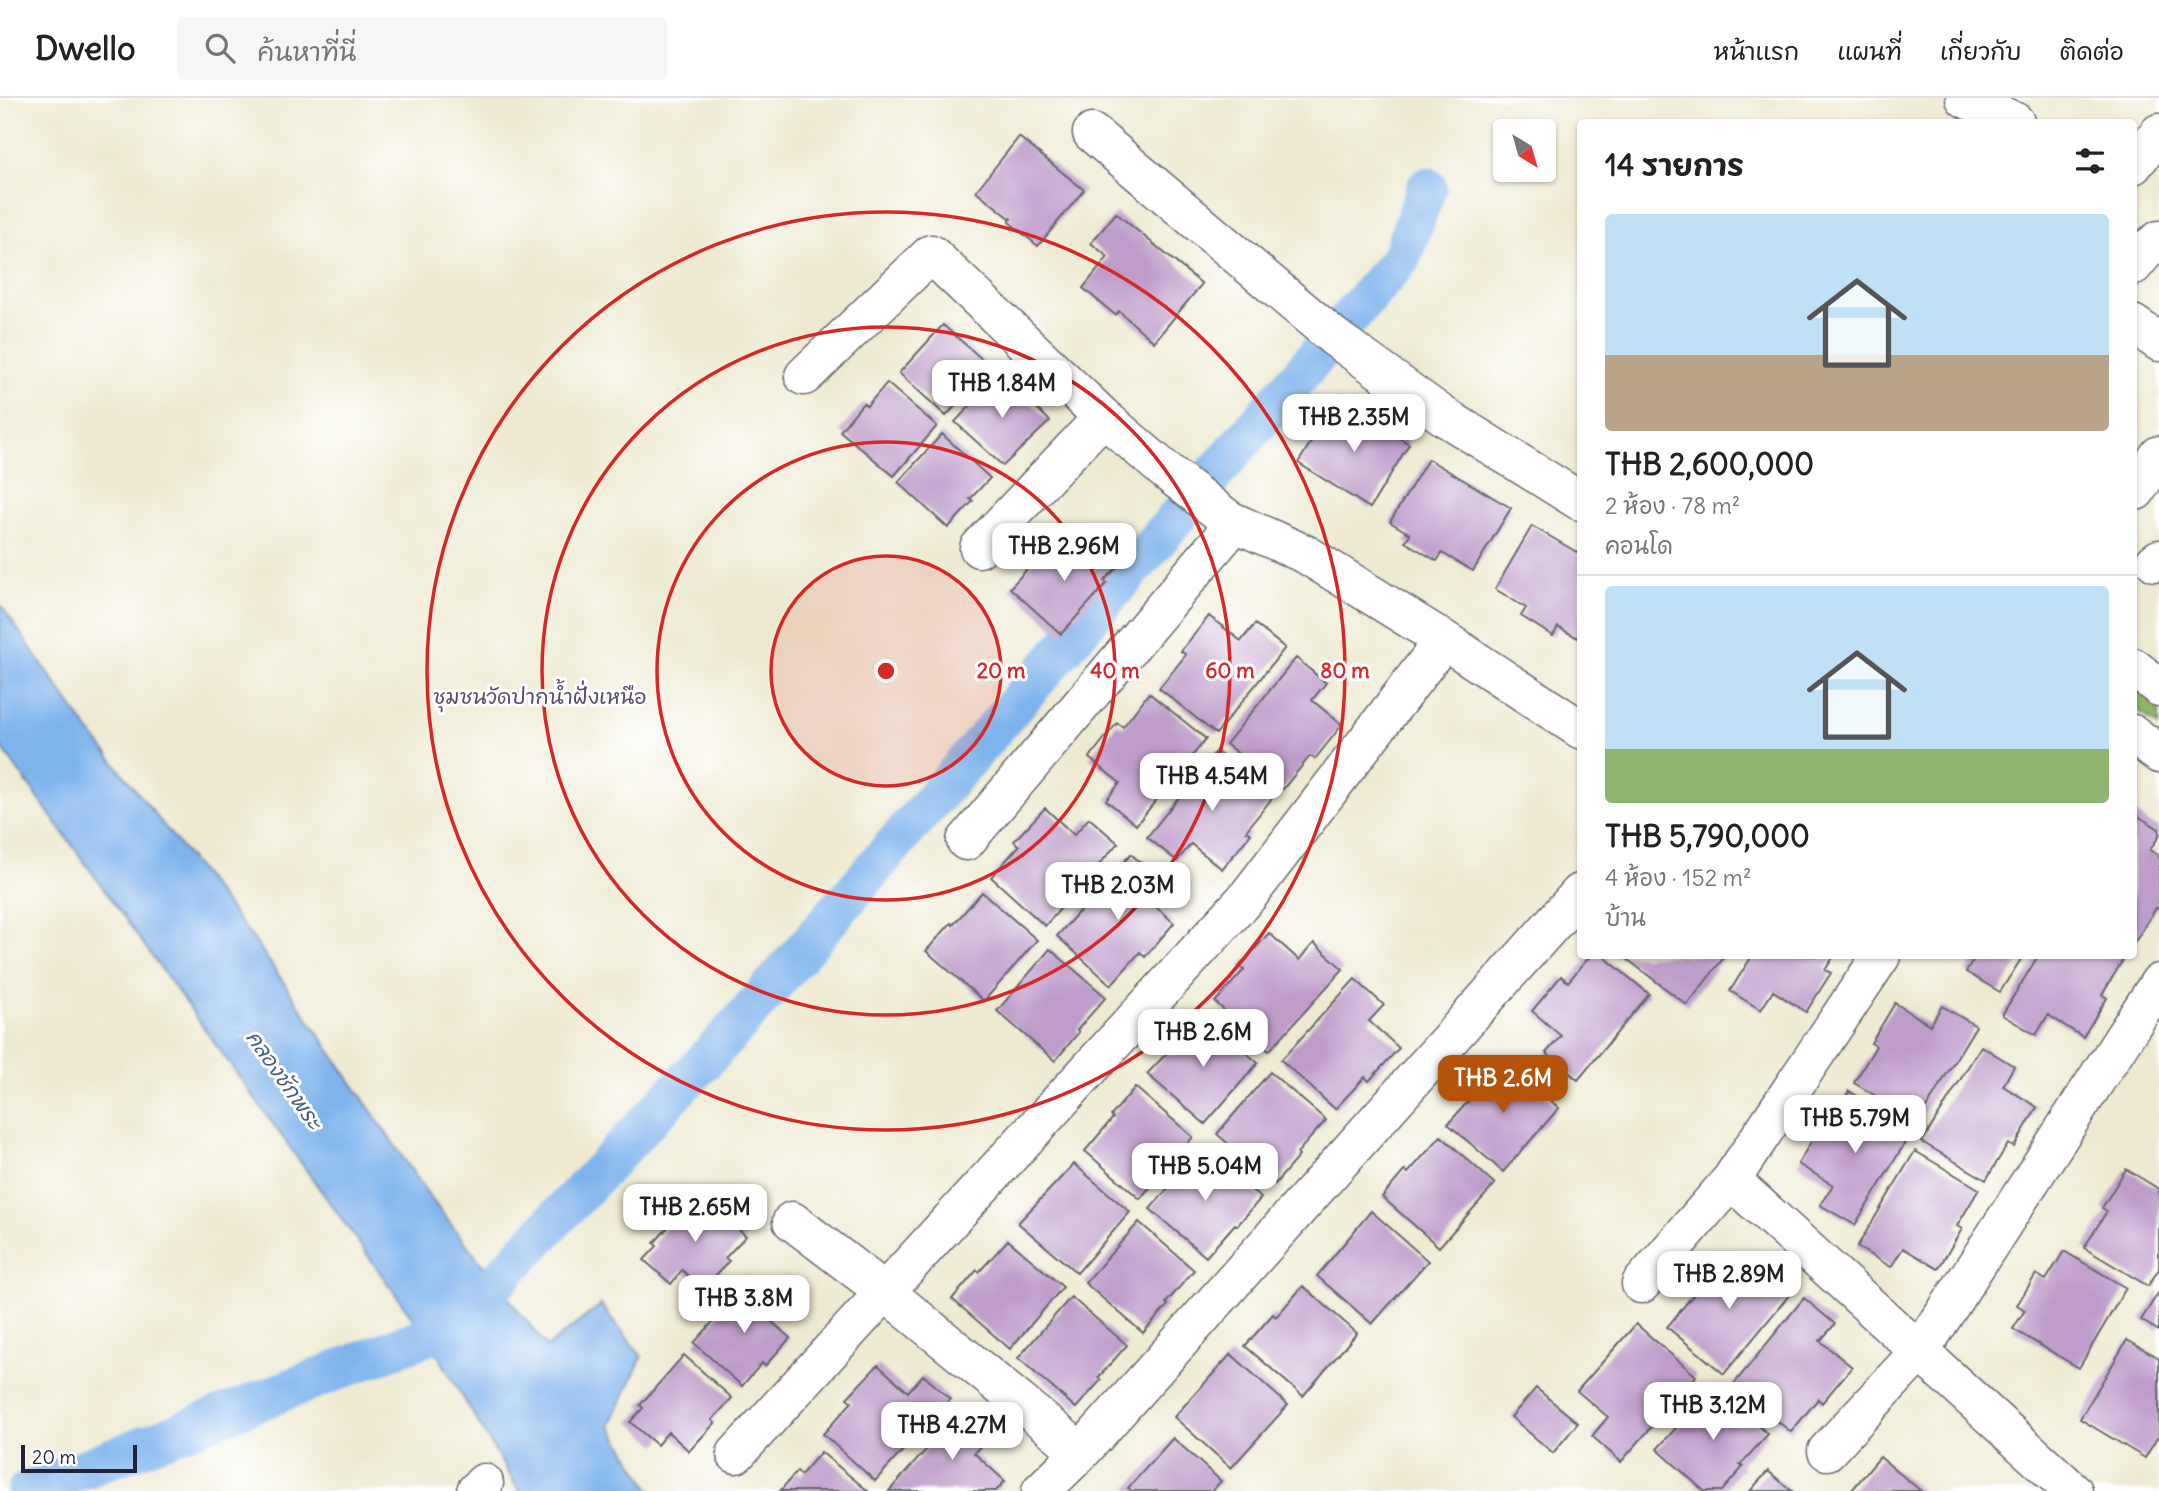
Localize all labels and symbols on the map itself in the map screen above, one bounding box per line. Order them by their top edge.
north arrow [1493,119,1556,182]
pin: THB 1.84M [922,360,1082,420]
pin: THB 2.35M [1274,394,1434,454]
pin: THB 2.96M [984,524,1144,583]
text: 20 m [977,657,1026,684]
text: 40 m [1090,657,1140,684]
text: 60 m [1205,657,1255,684]
text: 80 m [1320,657,1370,684]
centre of rings [874,659,898,683]
district label: ชุมชนวัดปากน้ำฝั่งเหนือ [433,678,647,713]
pin: THB 4.54M [1132,754,1292,813]
pin: THB 2.03M [1038,862,1198,922]
pin: THB 2.6M [1131,1010,1275,1069]
water label: คลองชักพระ [240,1025,330,1136]
pin: THB 2.6M [1431,1056,1575,1115]
pin: THB 5.79M [1775,1096,1935,1155]
pin: THB 5.04M [1125,1144,1285,1203]
pin: THB 2.65M [615,1184,775,1244]
pin: THB 2.89M [1649,1252,1809,1311]
pin: THB 3.8M [672,1276,816,1335]
pin: THB 3.12M [1633,1382,1793,1442]
pin: THB 4.27M [872,1402,1032,1462]
scale bar [21,1442,136,1474]

